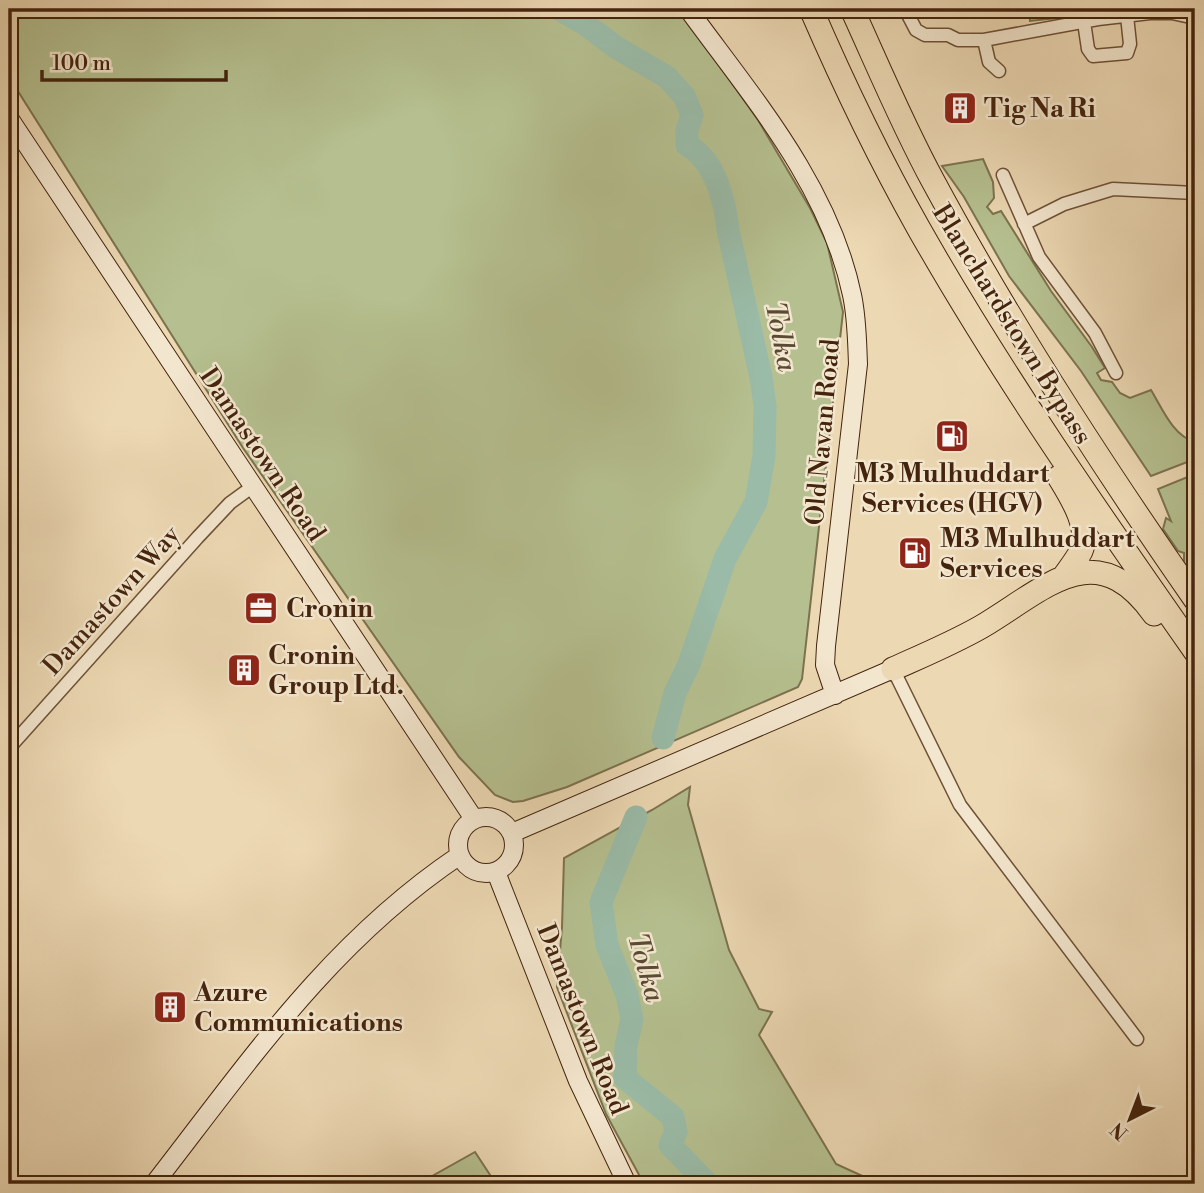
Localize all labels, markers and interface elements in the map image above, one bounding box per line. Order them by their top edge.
scale bar [42,38,226,82]
text: 100 m [52,51,111,77]
building icon: Tig Na Ri [941,89,979,127]
place label: Tig Na Ri [984,93,1096,125]
street label: Blanchardstown Bypass [925,198,1099,450]
water label: Tolka [757,298,805,375]
street label: Old Navan Road [799,337,847,527]
street label: Damastown Road [192,361,332,548]
fuel station icon: M3 Mulhuddart Services (HGV) [933,417,971,455]
place label: M3 Mulhuddart Services (HGV) [855,458,1050,520]
street label: Damastown Way [36,519,187,682]
place label: M3 Mulhuddart Services [940,523,1135,585]
fuel station icon: M3 Mulhuddart Services [896,534,934,572]
office icon: Cronin [242,589,280,627]
place label: Cronin [286,593,373,625]
place label: Cronin Group Ltd. [268,640,404,702]
building icon: Cronin Group Ltd. [225,651,263,689]
street label: Damastown Road [529,919,635,1120]
water label: Tolka [619,929,672,1006]
place label: Azure Communications [193,977,403,1039]
building icon: Azure Communications [151,988,189,1026]
north arrow [1096,1084,1166,1154]
text: N [1106,1117,1133,1145]

